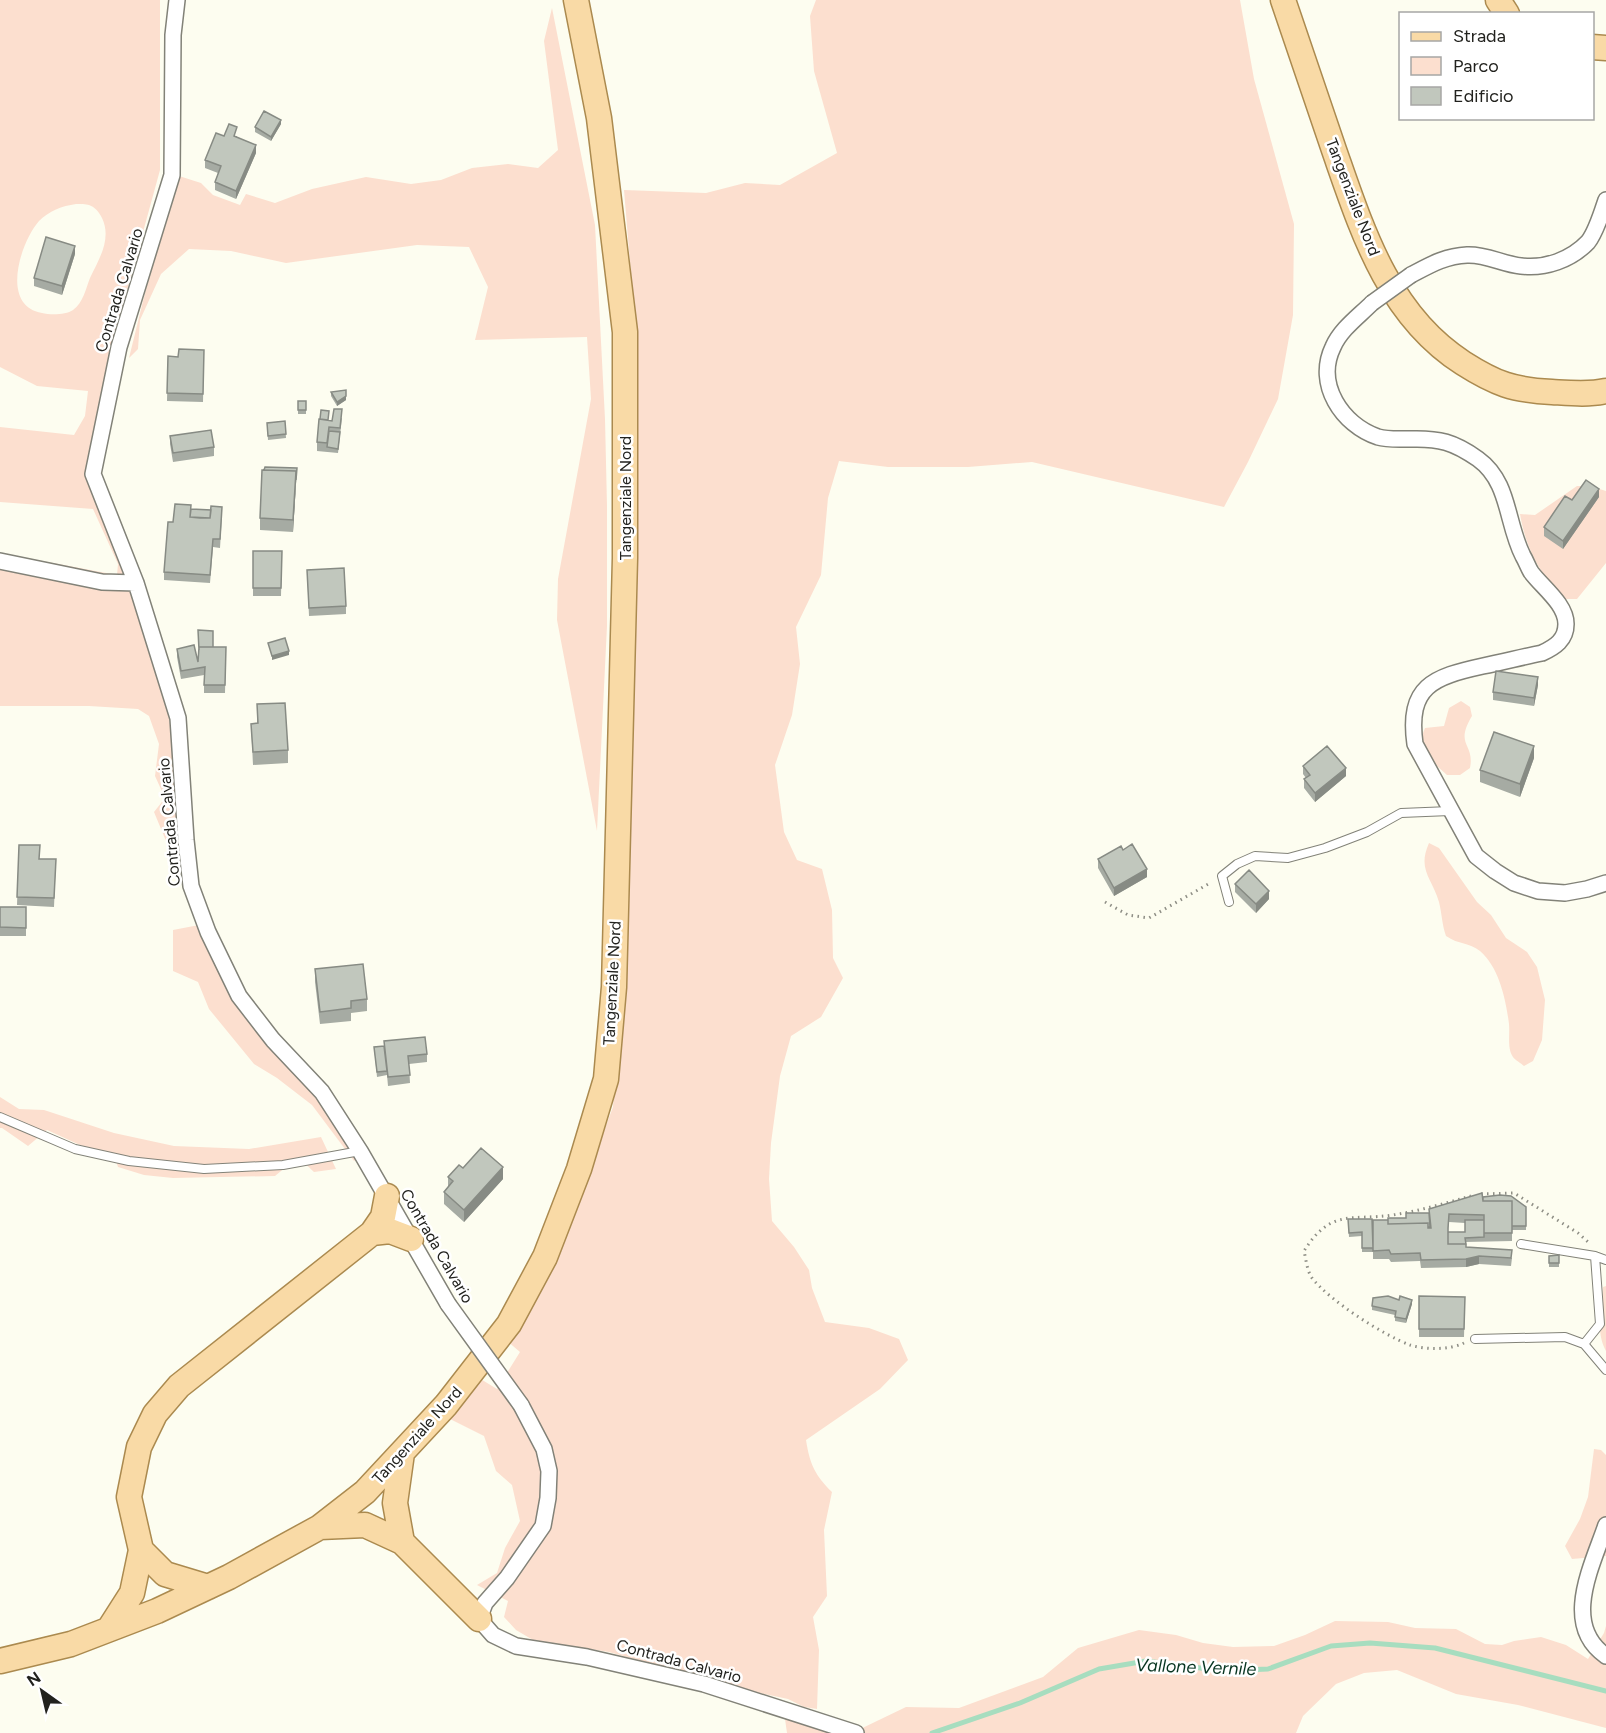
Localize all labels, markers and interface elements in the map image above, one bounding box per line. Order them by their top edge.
legend [1399,12,1594,120]
text: Strada [1453,25,1506,47]
text: Parco [1453,55,1499,77]
text: Edificio [1453,85,1514,107]
street label: Tangenziale Nord [1322,136,1384,258]
street label: Contrada Calvario [91,226,147,354]
street label: Tangenziale Nord [616,436,635,560]
street label: Contrada Calvario [154,757,184,887]
street label: Tangenziale Nord [599,920,625,1046]
street label: Contrada Calvario [397,1185,477,1307]
street label: Tangenziale Nord [368,1382,466,1488]
street label: Contrada Calvario [614,1635,744,1687]
water label: Vallone Vernile [1135,1654,1257,1680]
north arrow [12,1661,72,1721]
text: N [23,1668,44,1690]

